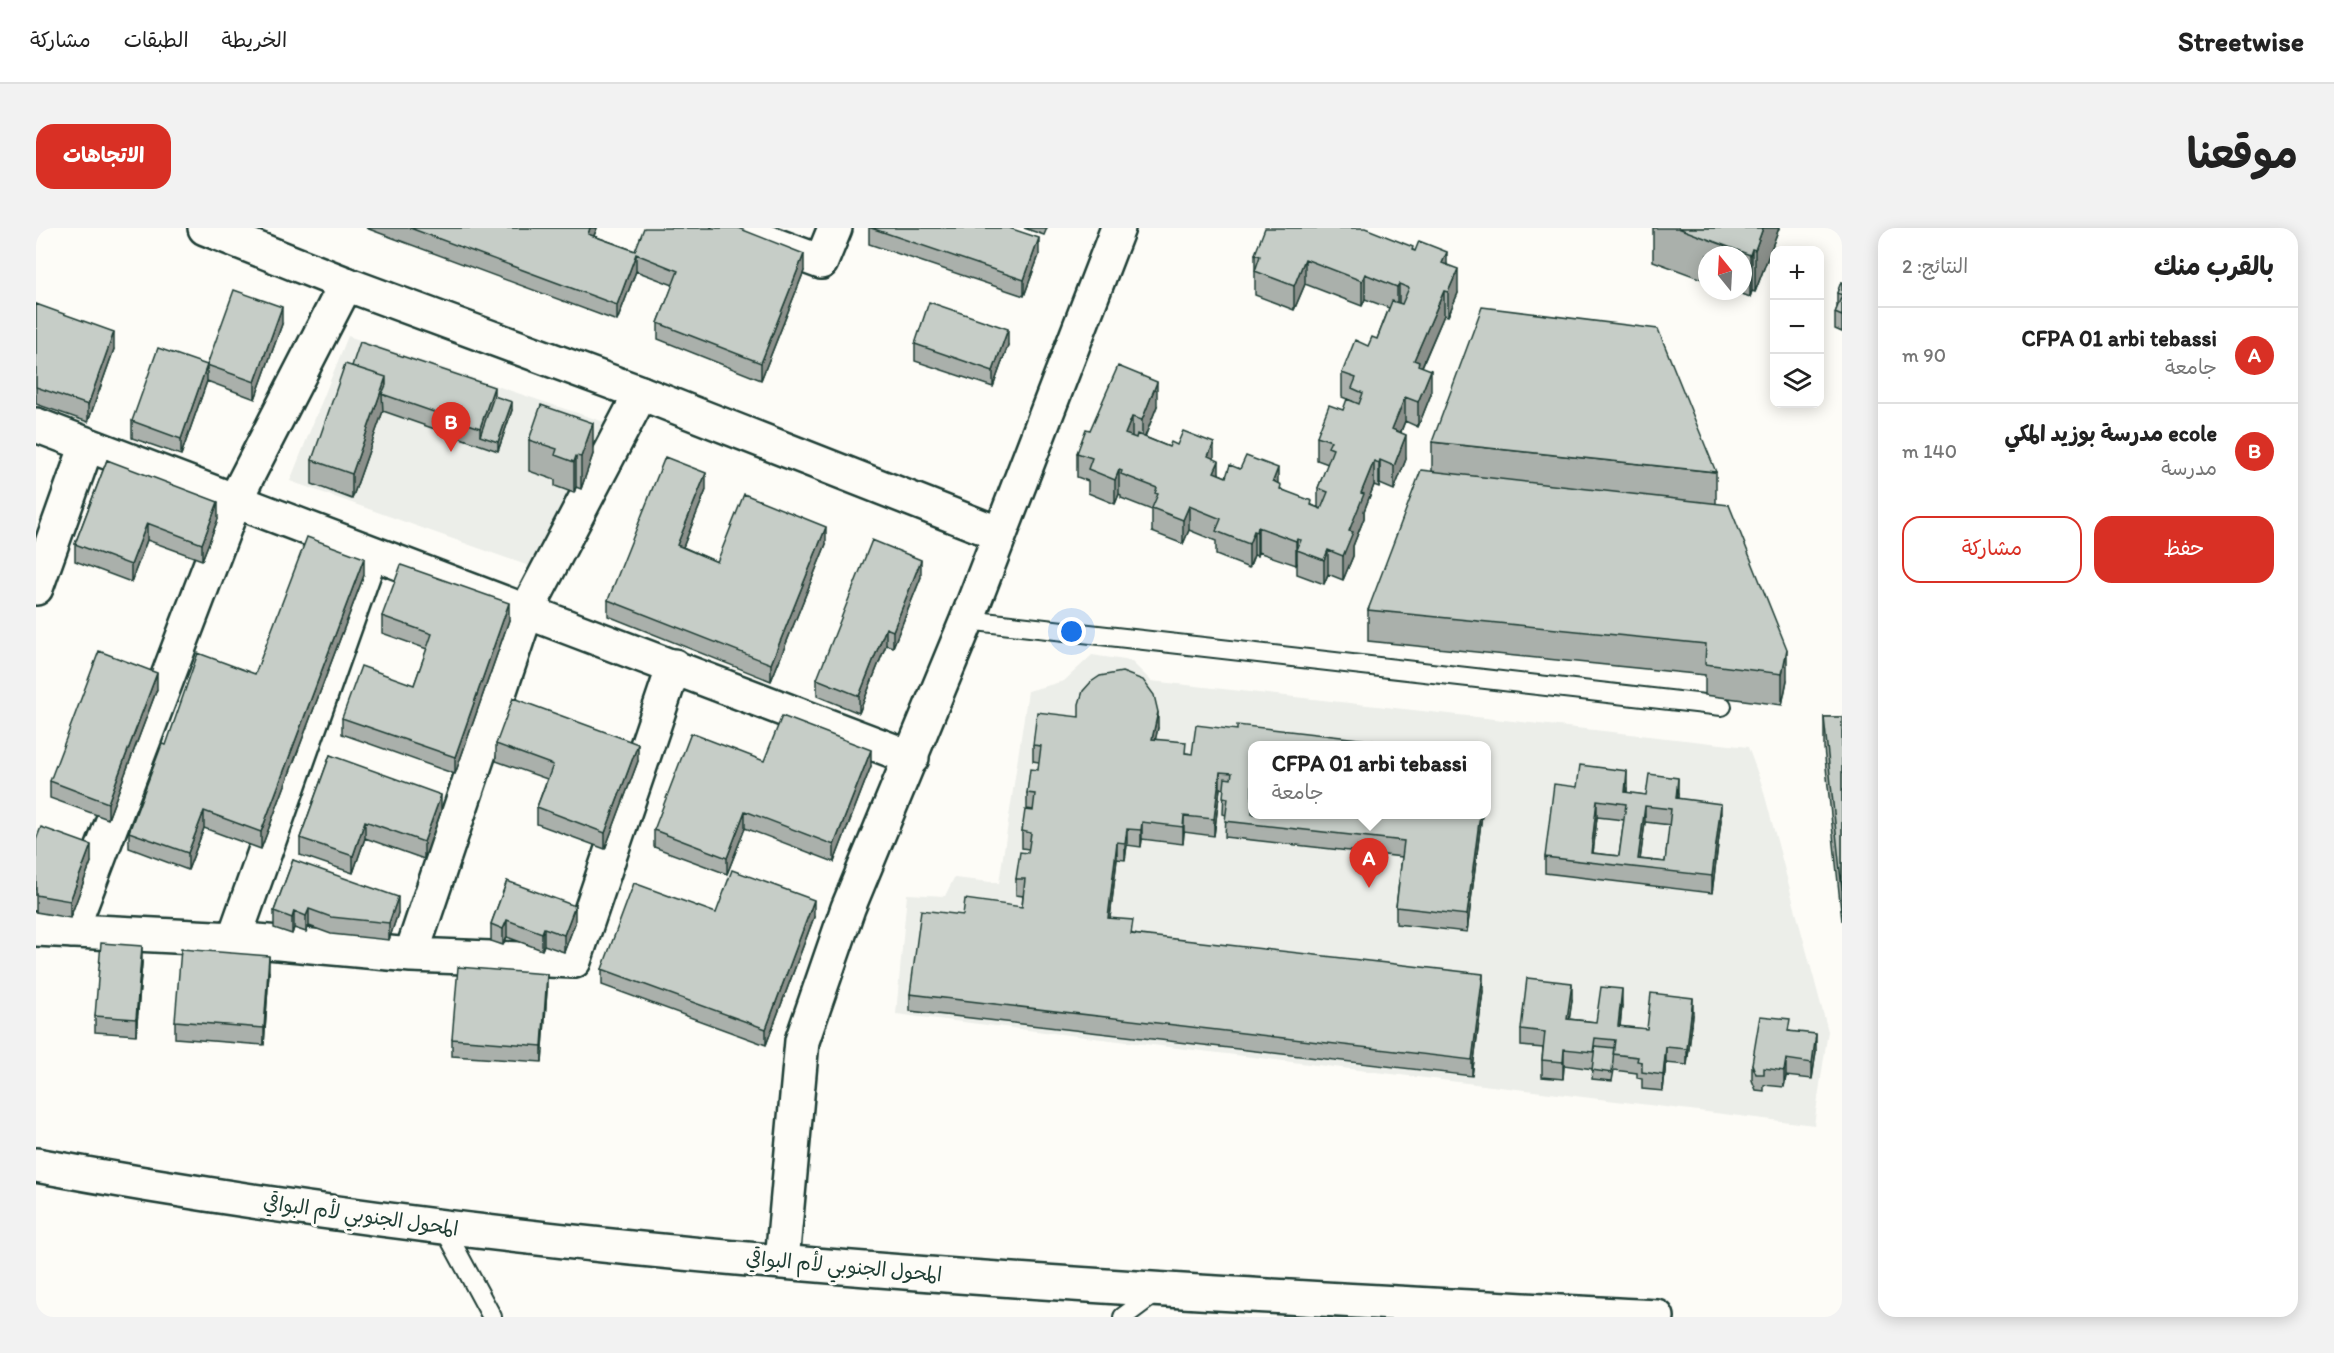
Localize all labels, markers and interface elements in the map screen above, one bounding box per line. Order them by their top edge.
text: Streetwise [2178,24,2304,58]
text: مشاركة [30,27,91,52]
text: الطبقات [124,27,189,52]
text: الخريطة [222,27,287,52]
button: الاتجاهات [36,124,171,189]
text: موقعنا [2187,128,2298,179]
north arrow [1698,246,1752,300]
map controls [1770,246,1824,408]
button: + [1770,246,1824,300]
text: بالقرب منك [2154,250,2274,282]
text: النتائج: 2 [1902,254,1968,278]
button: − [1770,300,1824,354]
text: CFPA 01 arbi tebassi [2022,325,2217,352]
text: 90 m [1902,343,1946,367]
text: A [2248,343,2261,367]
button: layers [1770,354,1824,408]
text: جامعة [2165,355,2217,379]
pin: B [432,402,470,452]
text: ecole مدرسة بوزيد المكي [2004,420,2217,447]
text: 140 m [1902,439,1957,463]
text: B [2248,439,2261,463]
text: مدرسة [2161,456,2217,480]
button: مشاركة [1902,516,2082,583]
button: حفظ [2094,516,2274,583]
your location [1057,617,1086,646]
popup [1248,741,1491,819]
text: CFPA 01 arbi tebassi [1272,750,1467,777]
text: جامعة [1272,780,1324,804]
pin: A [1350,838,1388,888]
street label: المحول الجنوبي لأم البواقي [261,1188,460,1247]
street label: المحول الجنوبي لأم البواقي [744,1244,943,1293]

